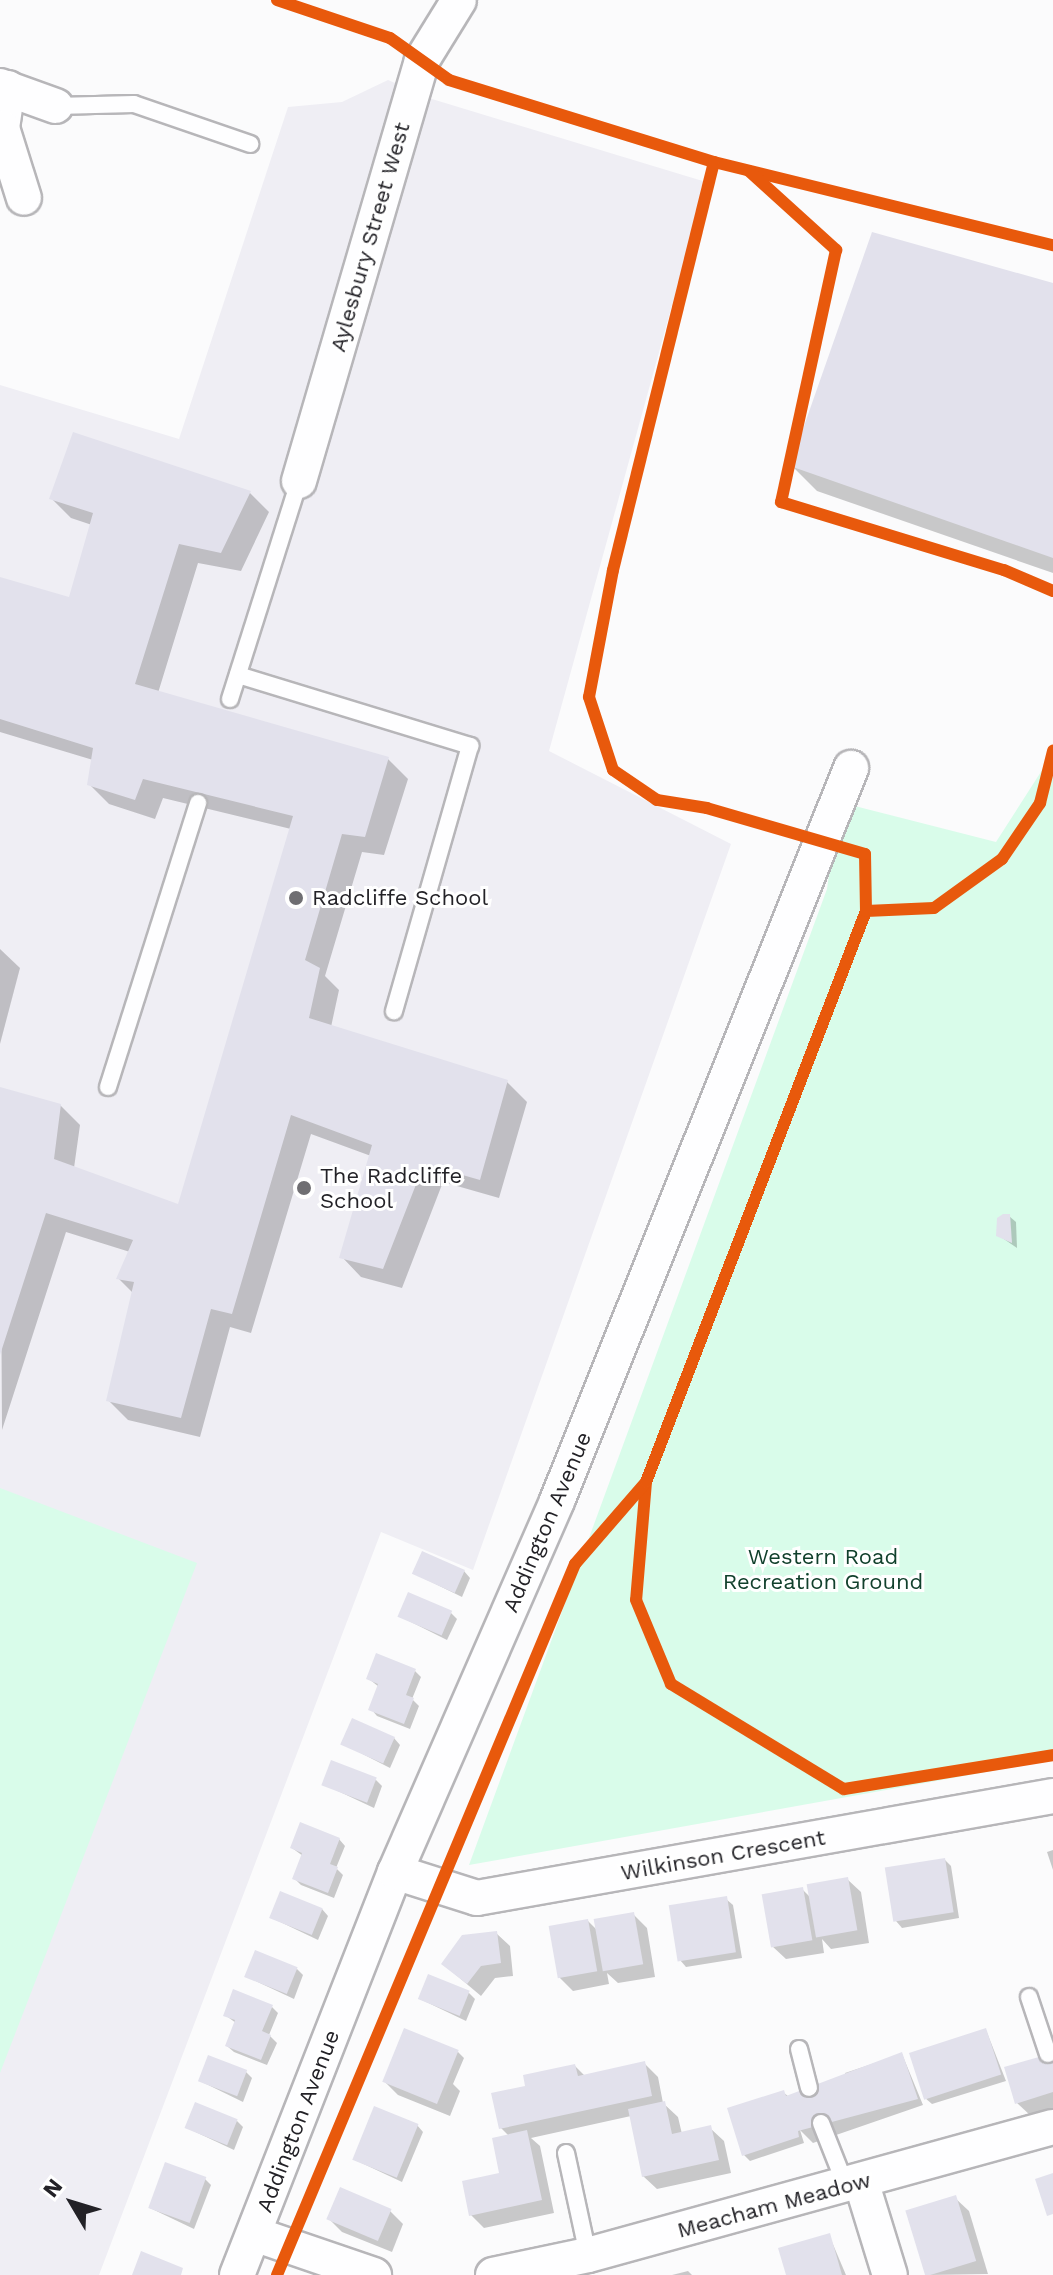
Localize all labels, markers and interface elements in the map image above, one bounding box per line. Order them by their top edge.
street label: Aylesbury Street West [324,119,416,355]
place label: Radcliffe School [312,885,488,911]
marker: Radcliffe School [287,889,305,907]
place label: The Radcliffe School [320,1162,462,1214]
marker: The Radcliffe School [295,1179,313,1197]
street label: Addington Avenue [497,1427,597,1617]
park label: Western Road Recreation Ground [723,1543,923,1594]
street label: Wilkinson Crescent [619,1824,827,1886]
street label: Addington Avenue [251,2026,345,2216]
north arrow [32,2163,112,2243]
street label: Meacham Meadow [674,2166,874,2244]
text: N [38,2174,68,2202]

